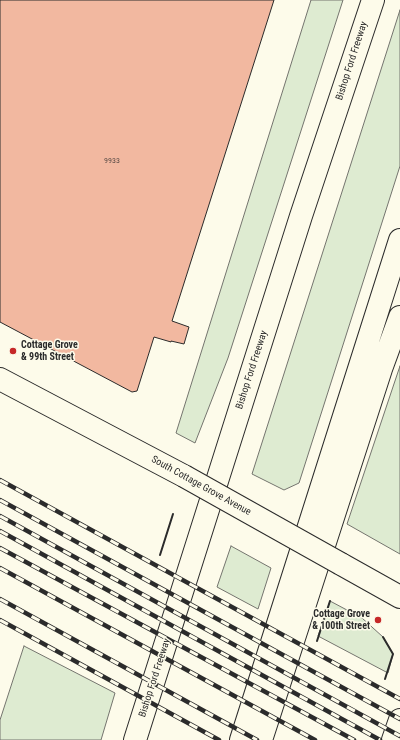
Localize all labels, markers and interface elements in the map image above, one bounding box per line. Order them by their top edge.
street label: Bishop Ford Freeway [334,20,370,102]
house number: 9933 [104,156,120,166]
street label: Bishop Ford Freeway [234,329,270,411]
place label: Cottage Grove & 99th Street [21,339,78,362]
marker: Cottage Grove & 99th Street [8,346,18,356]
street label: South Cottage Grove Avenue [149,454,253,518]
place label: Cottage Grove & 100th Street [312,608,370,632]
marker: Cottage Grove & 100th Street [373,615,383,625]
street label: Bishop Ford Freeway [137,637,173,719]

